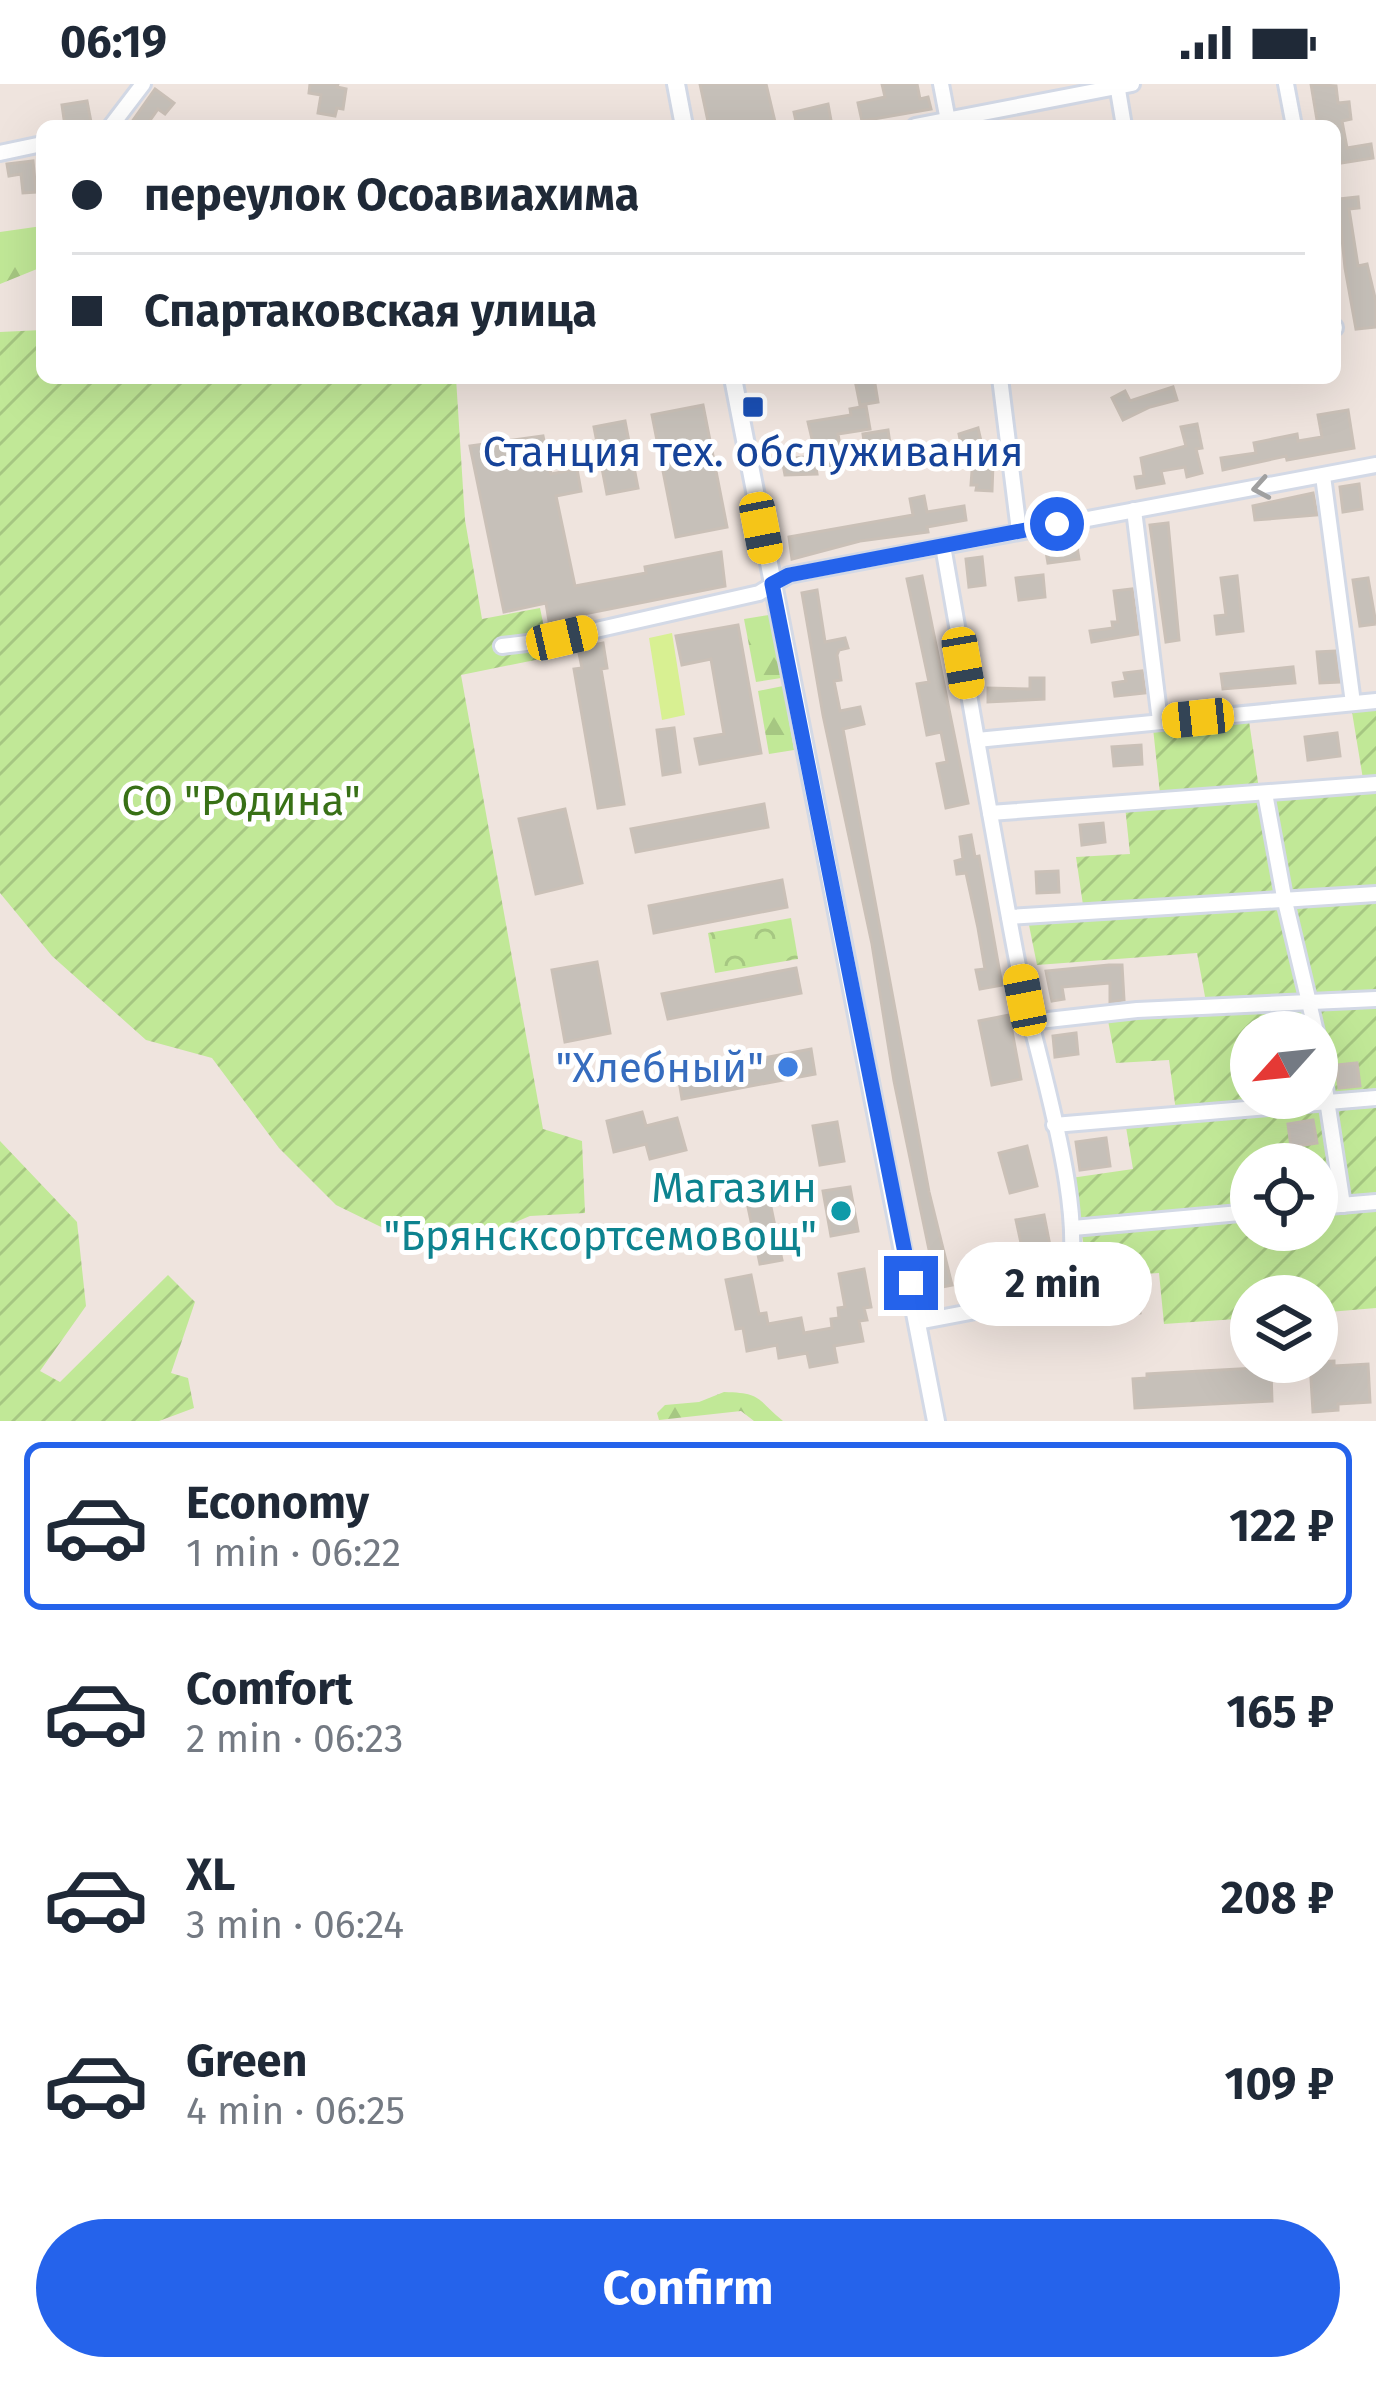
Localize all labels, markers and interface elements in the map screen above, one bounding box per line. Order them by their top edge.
text: 06:19 [60,15,167,69]
text: переулок Осоавиахима [144,168,639,222]
text: Спартаковская улица [144,284,597,338]
marker: Станция тех. обслуживания [740,394,766,420]
place label: Станция тех. обслуживания [482,427,1024,477]
one-way arrow [1252,474,1272,499]
car [736,489,786,567]
route start [1030,497,1084,551]
car [523,612,601,664]
car [939,624,987,702]
car [1160,696,1236,740]
park label: СО "Родина" [121,776,361,826]
car [1000,961,1050,1039]
north arrow [1230,1011,1338,1119]
map controls [1230,1011,1338,1383]
place label: "Хлебный" [555,1043,764,1093]
marker: "Хлебный" [775,1054,801,1080]
button: locate [1230,1143,1338,1251]
place label: Магазин "Брянсксортсемовощ" [384,1163,817,1261]
marker: Магазин "Брянсксортсемовощ" [828,1198,854,1224]
callout: 2 min [953,1241,1151,1325]
route end [884,1256,938,1310]
text: 2 min [1005,1261,1101,1307]
button: layers [1230,1275,1338,1383]
icon: car [42,1472,150,1580]
text: Economy [186,1476,369,1530]
text: 122 ₽ [1229,1499,1334,1553]
text: 1 min · 06:22 [186,1530,401,1576]
icon: car [42,1658,150,1766]
text: Comfort [186,1662,353,1716]
text: 165 ₽ [1226,1685,1334,1739]
text: 2 min · 06:23 [186,1716,403,1762]
icon: car [42,1844,150,1952]
text: XL [186,1848,235,1902]
text: 208 ₽ [1221,1871,1334,1925]
text: 3 min · 06:24 [186,1902,404,1948]
icon: car [42,2030,150,2138]
text: Green [186,2034,307,2088]
text: 109 ₽ [1225,2057,1334,2111]
text: 4 min · 06:25 [186,2088,405,2134]
button: Confirm [36,2219,1340,2357]

